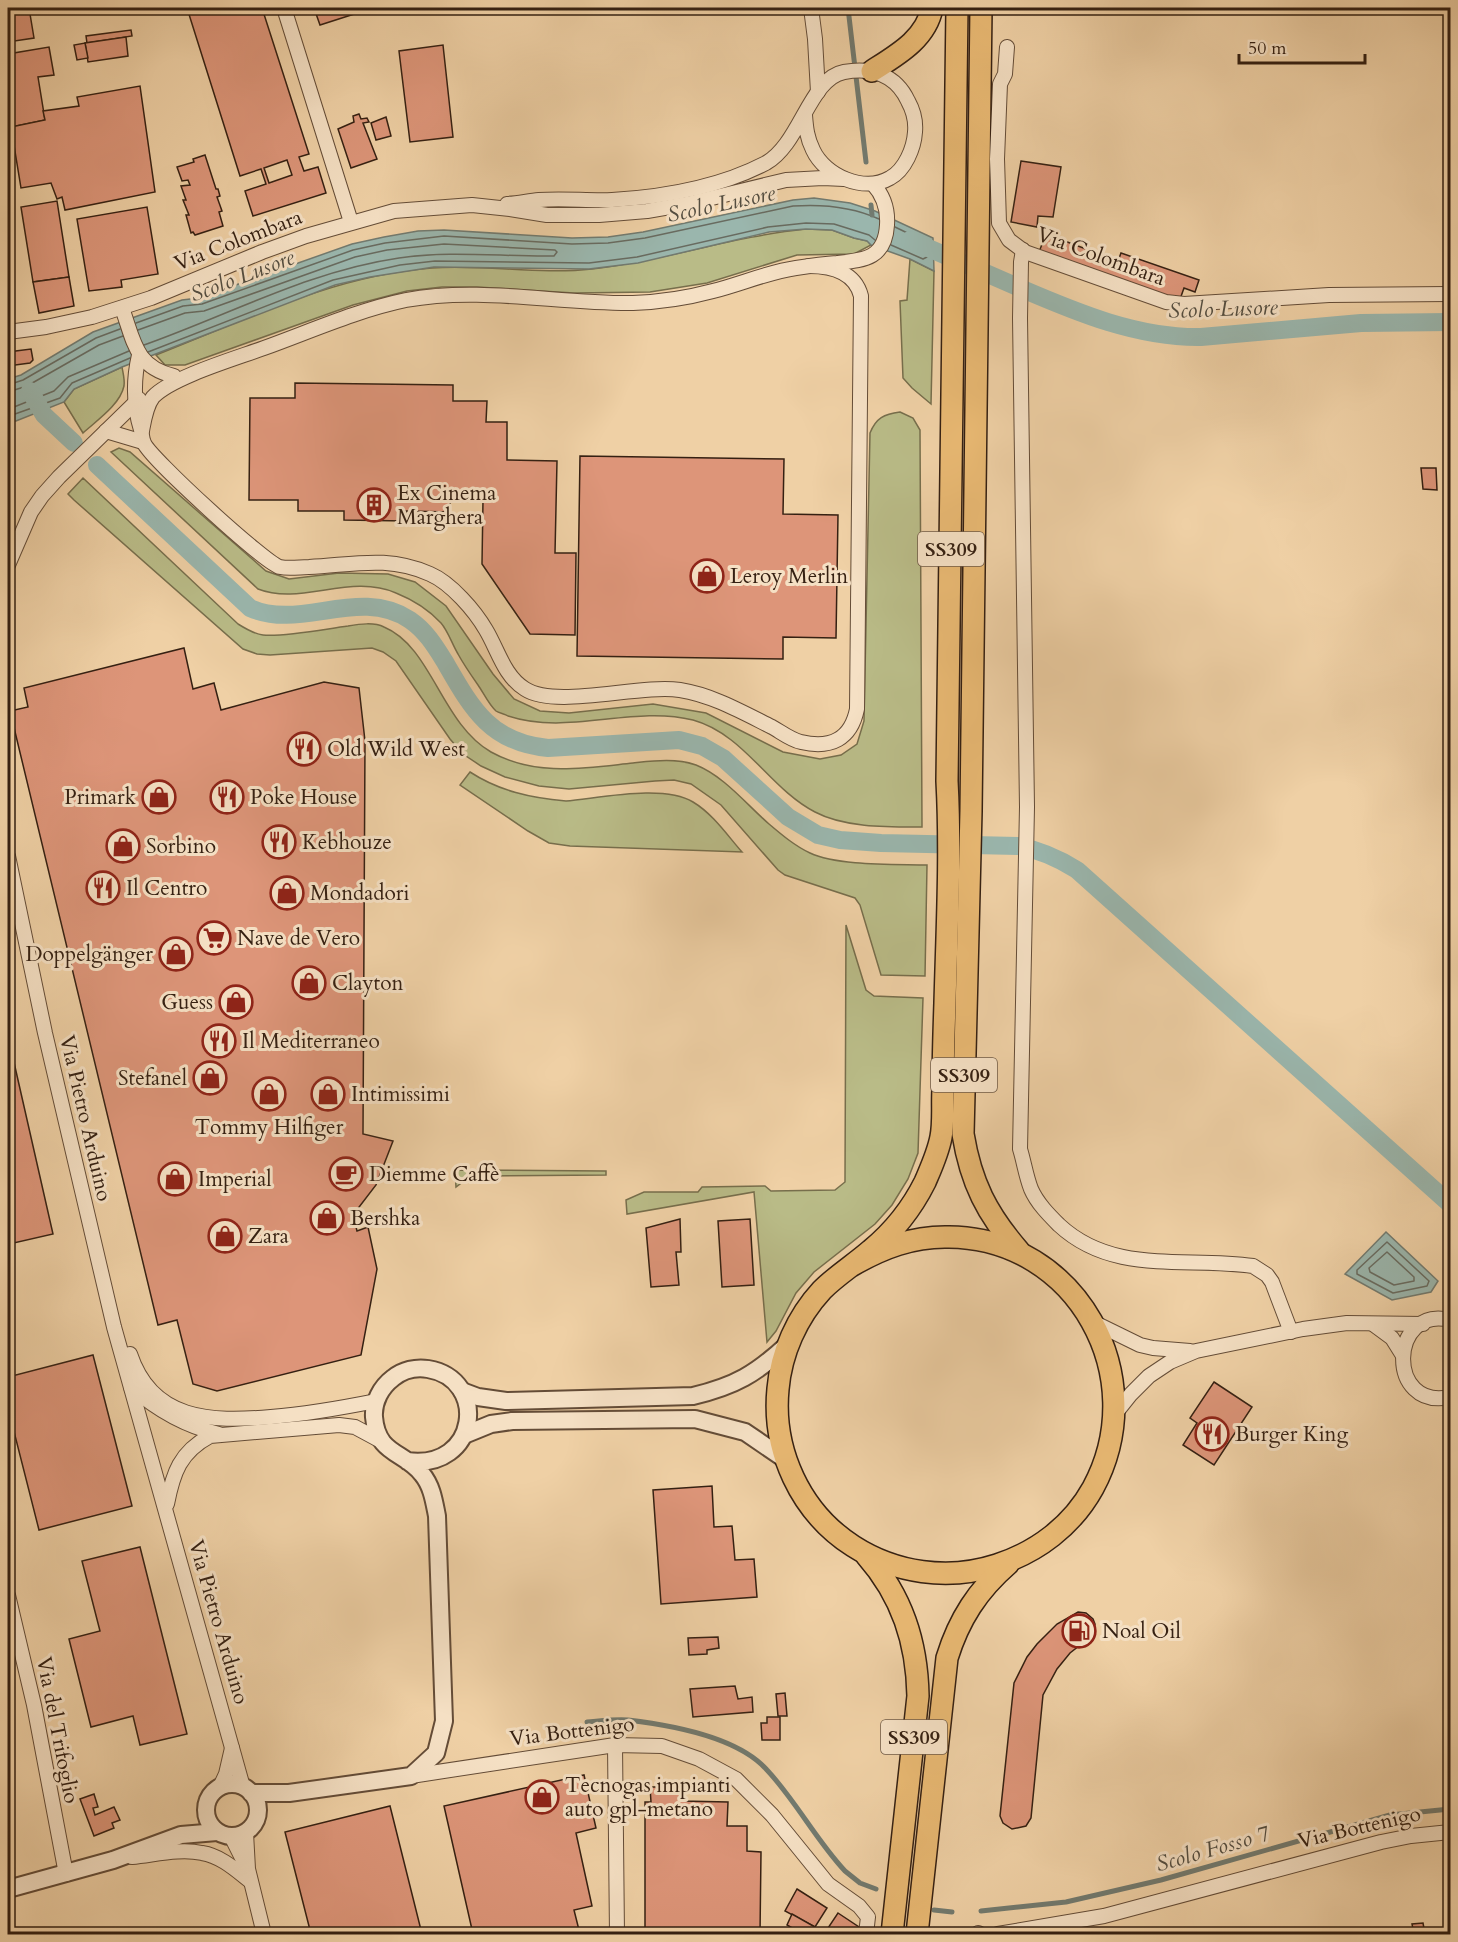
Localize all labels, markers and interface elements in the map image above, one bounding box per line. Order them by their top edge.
scale bar [1239,27,1365,65]
text: 50 m [1248,36,1287,61]
water label: Scolo Lusore [665,178,778,230]
street label: Via Colombara [170,203,306,278]
street label: Via Colombara [1032,220,1169,293]
water label: Scolo Lusore [186,242,299,310]
water label: Scolo Lusore [1168,292,1279,326]
place label: Ex Cinema Marghera [397,479,496,532]
building icon: Ex Cinema Marghera [356,487,392,523]
road number: SS309 [918,532,984,566]
shop icon: Leroy Merlin [689,558,725,594]
place label: Leroy Merlin [730,562,848,591]
restaurant icon: Old Wild West [286,731,322,767]
place label: Old Wild West [327,735,465,764]
shop icon: Primark [141,779,177,815]
restaurant icon: Poke House [209,779,245,815]
place label: Primark [64,783,137,812]
place label: Poke House [250,783,357,812]
restaurant icon: Kebhouze [261,824,297,860]
shop icon: Sorbino [105,828,141,864]
place label: Kebhouze [302,828,392,857]
place label: Sorbino [146,832,216,861]
restaurant icon: Il Centro [85,870,121,906]
place label: Il Centro [126,874,207,903]
shop icon: Mondadori [269,875,305,911]
place label: Mondadori [310,879,410,908]
supermarket icon: Nave de Vero [196,920,232,956]
place label: Nave de Vero [237,924,360,953]
shop icon: Doppelgänger [158,936,194,972]
place label: Doppelgänger [25,940,153,969]
shop icon: Clayton [291,965,327,1001]
place label: Clayton [332,969,404,998]
shop icon: Guess [218,984,254,1020]
place label: Guess [161,988,213,1017]
restaurant icon: Il Mediterraneo [201,1023,237,1059]
place label: Il Mediterraneo [242,1027,380,1056]
street label: Via Pietro Arduino [52,1032,119,1204]
road number: SS309 [931,1058,997,1092]
shop icon: Stefanel [192,1060,228,1096]
place label: Stefanel [118,1064,187,1093]
shop icon: Tommy Hilfiger [251,1076,287,1112]
shop icon: Intimissimi [310,1076,346,1112]
place label: Intimissimi [351,1080,450,1109]
place label: Tommy Hilfiger [195,1113,344,1142]
cafe icon: Diemme Caffè [328,1156,364,1192]
place label: Diemme Caffè [369,1160,499,1189]
shop icon: Imperial [157,1161,193,1197]
place label: Imperial [198,1165,272,1194]
shop icon: Bershka [309,1200,345,1236]
place label: Bershka [350,1204,420,1233]
shop icon: Zara [207,1218,243,1254]
place label: Zara [248,1222,289,1251]
restaurant icon: Burger King [1194,1416,1230,1452]
place label: Burger King [1235,1420,1349,1449]
street label: Via Pietro Arduino [181,1537,256,1708]
fuel station icon: Noal Oil [1061,1613,1097,1649]
place label: Noal Oil [1102,1617,1181,1646]
street label: Via del Trifoglio [29,1654,86,1806]
street label: Via Bottenigo [508,1709,636,1754]
road number: SS309 [881,1720,947,1754]
place label: Tecnogas impianti auto gpl-metano [565,1771,731,1824]
shop icon: Tecnogas impianti auto gpl-metano [524,1779,560,1815]
street label: Via Bottenigo [1295,1799,1423,1856]
water label: Scolo Fosso 7 [1152,1818,1274,1879]

